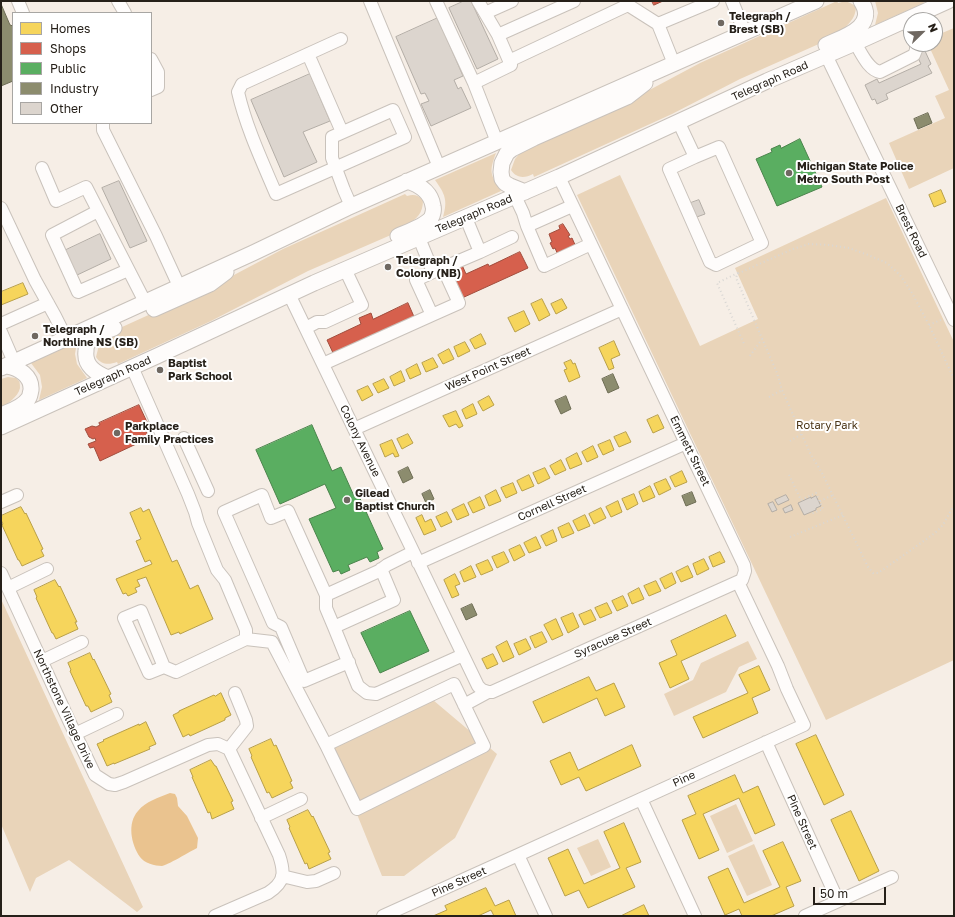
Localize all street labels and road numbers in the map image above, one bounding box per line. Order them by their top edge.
street label: Telegraph Road [730,58,810,104]
street label: Telegraph Road [434,192,514,236]
street label: Brest Road [892,202,930,260]
street label: West Point Street [443,344,533,394]
street label: Telegraph Road [73,353,153,399]
street label: Colony Avenue [337,403,383,479]
street label: Emmett Street [667,414,713,488]
street label: Cornell Street [516,482,588,524]
street label: Syracuse Street [572,615,654,661]
street label: Northstone Village Drive [31,647,97,771]
street label: Pine [671,768,697,790]
street label: Pine Street [784,793,820,851]
street label: Pine Street [430,864,488,900]

